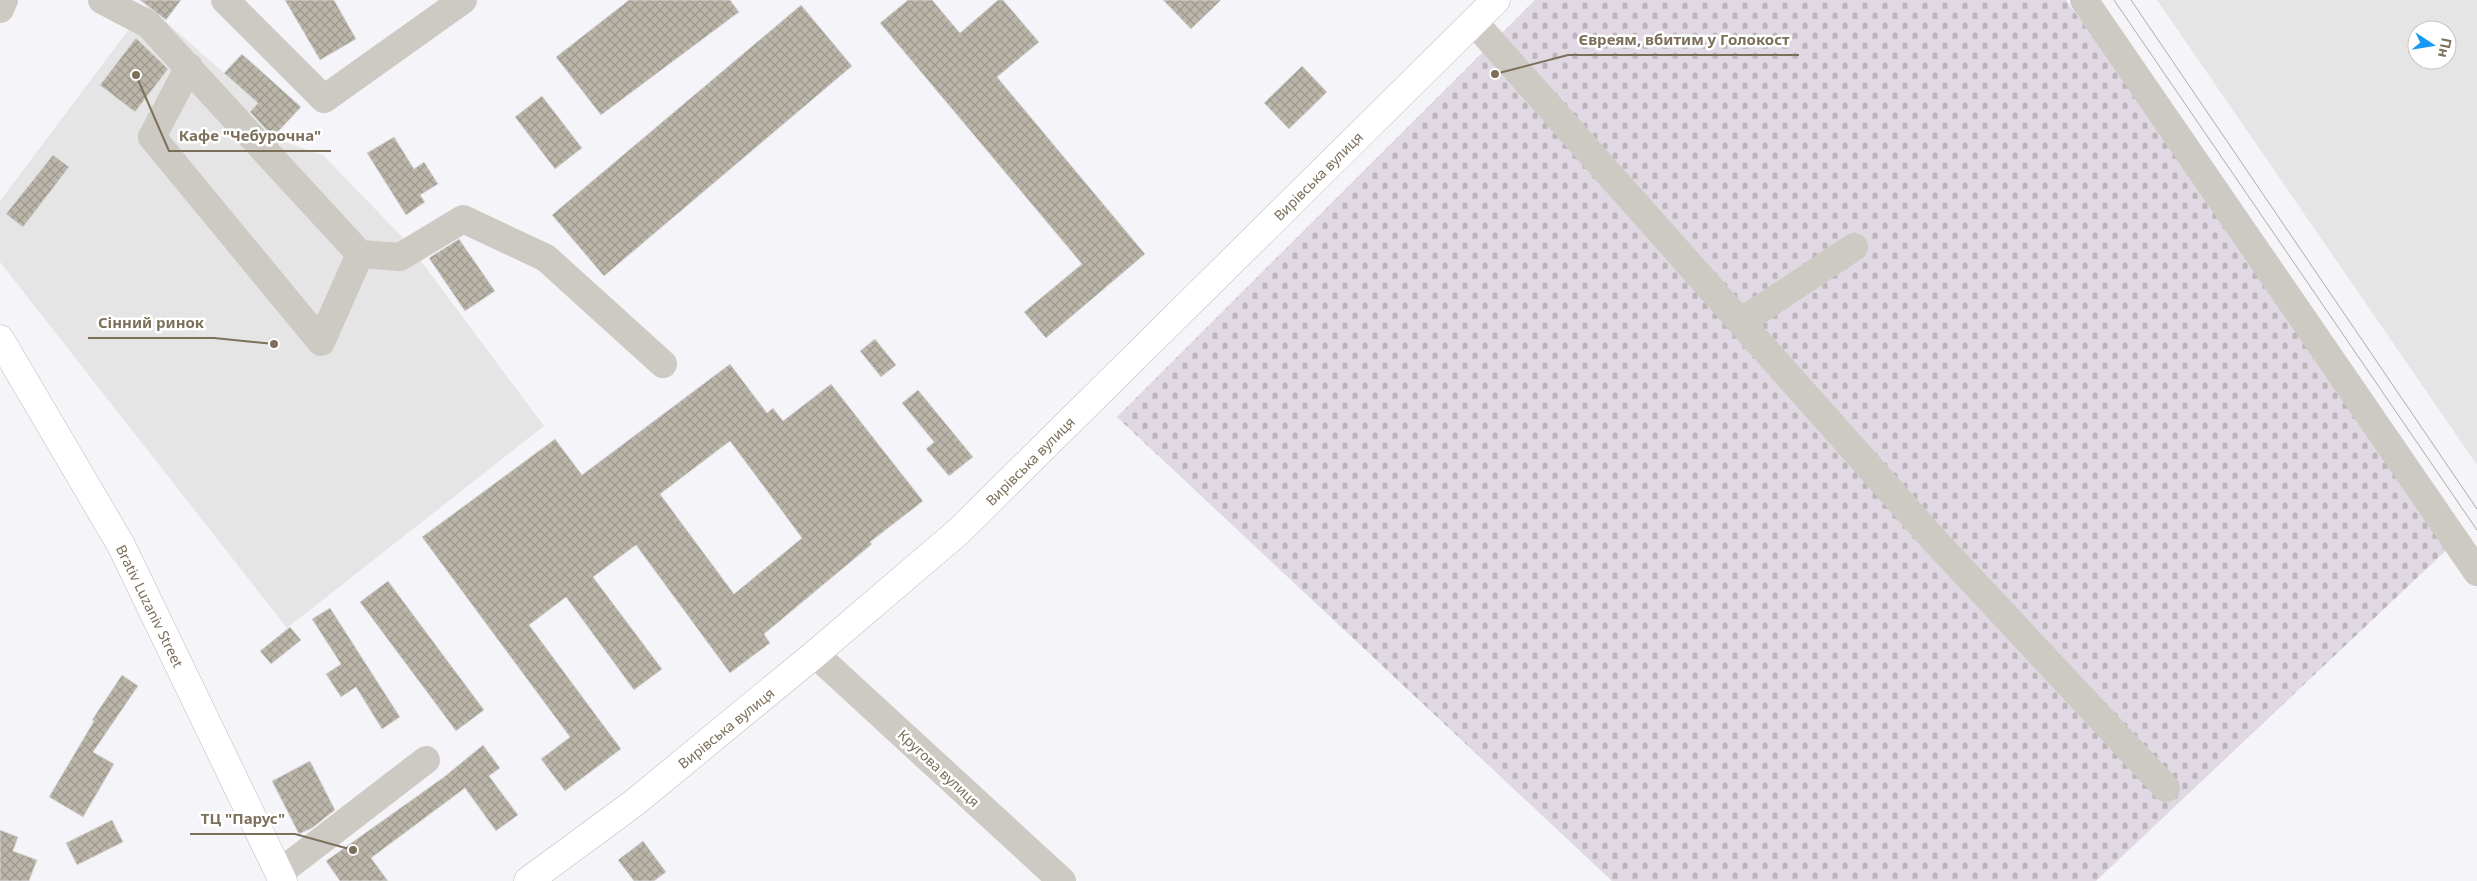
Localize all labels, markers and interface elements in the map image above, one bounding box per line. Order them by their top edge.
north arrow [2407,20,2457,70]
callout: Євреям, вбитим у Голокост [1568,25,1799,55]
text: Євреям, вбитим у Голокост [1578,29,1790,49]
text: Пн [2434,36,2457,59]
callout: Кафе "Чебурочна" [169,121,331,151]
text: Кафе "Чебурочна" [179,125,321,145]
street label: Вирівська вулиця [1269,127,1367,225]
callout: Сінний ринок [88,308,214,338]
text: Сінний ринок [98,312,205,332]
street label: Вирівська вулиця [981,412,1079,510]
street label: Brativ Luzaniv Street [112,541,188,671]
street label: Вирівська вулиця [674,683,778,773]
street label: Кругова вулиця [894,725,984,811]
callout: ТЦ "Парус" [190,804,295,834]
text: ТЦ "Парус" [201,808,285,828]

